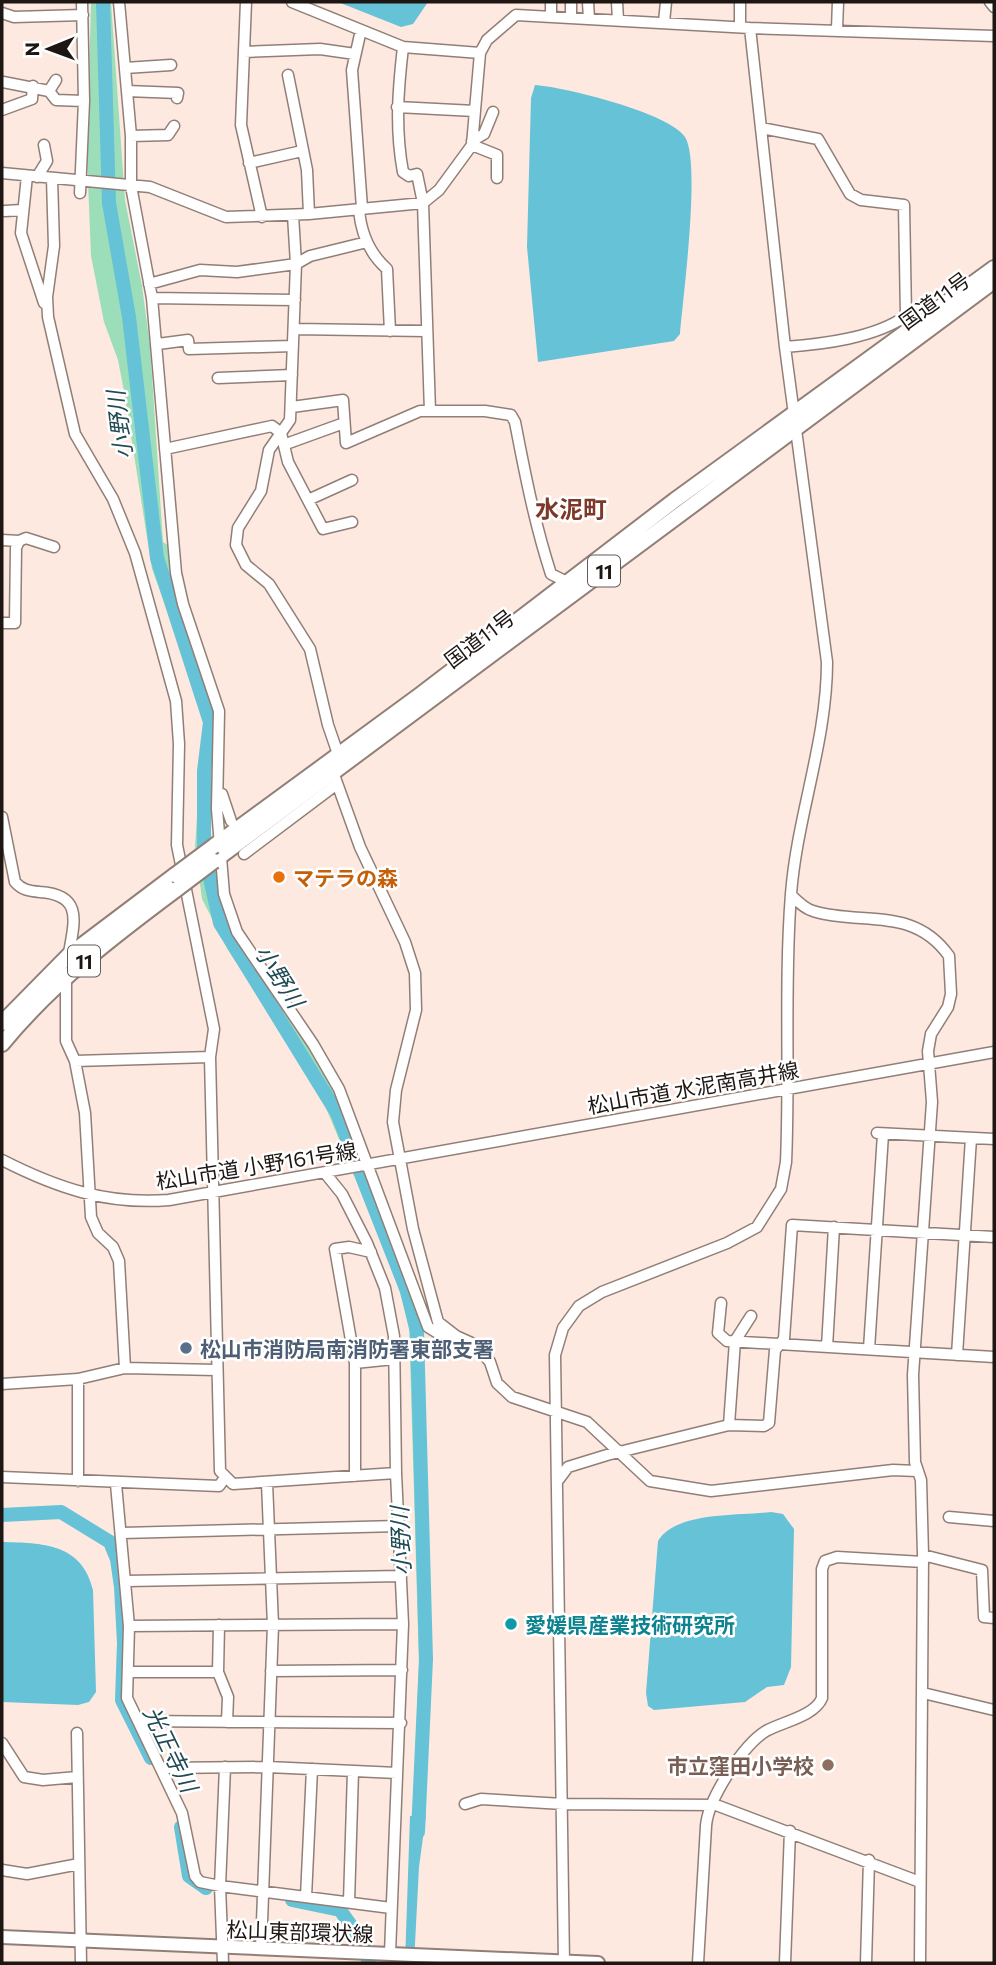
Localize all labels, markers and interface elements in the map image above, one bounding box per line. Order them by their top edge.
north arrow [14,14,84,84]
text: N [20,42,43,57]
street label: 国道11号 [894,266,974,334]
water label: 小野川 [101,386,137,461]
district label: 水泥町 [535,494,607,523]
road number: 11 [588,556,620,586]
street label: 国道11号 [439,604,519,672]
place label: マテラの森 [293,865,398,890]
marker: マテラの森 [271,869,287,885]
water label: 小野川 [250,939,312,1015]
road number: 11 [68,945,100,976]
street label: 松山市道 水泥南高井線 [585,1056,801,1118]
street label: 松山市道 小野161号線 [154,1137,358,1193]
place label: 松山市消防局南消防署東部支署 [200,1336,494,1361]
marker: 松山市消防局南消防署東部支署 [178,1340,194,1356]
water label: 小野川 [385,1503,415,1576]
place label: 愛媛県産業技術研究所 [525,1612,735,1637]
marker: 愛媛県産業技術研究所 [503,1616,519,1632]
water label: 光正寺川 [138,1702,205,1799]
place label: 市立窪田小学校 [667,1753,814,1778]
marker: 市立窪田小学校 [820,1757,836,1773]
street label: 松山東部環状線 [226,1916,374,1946]

